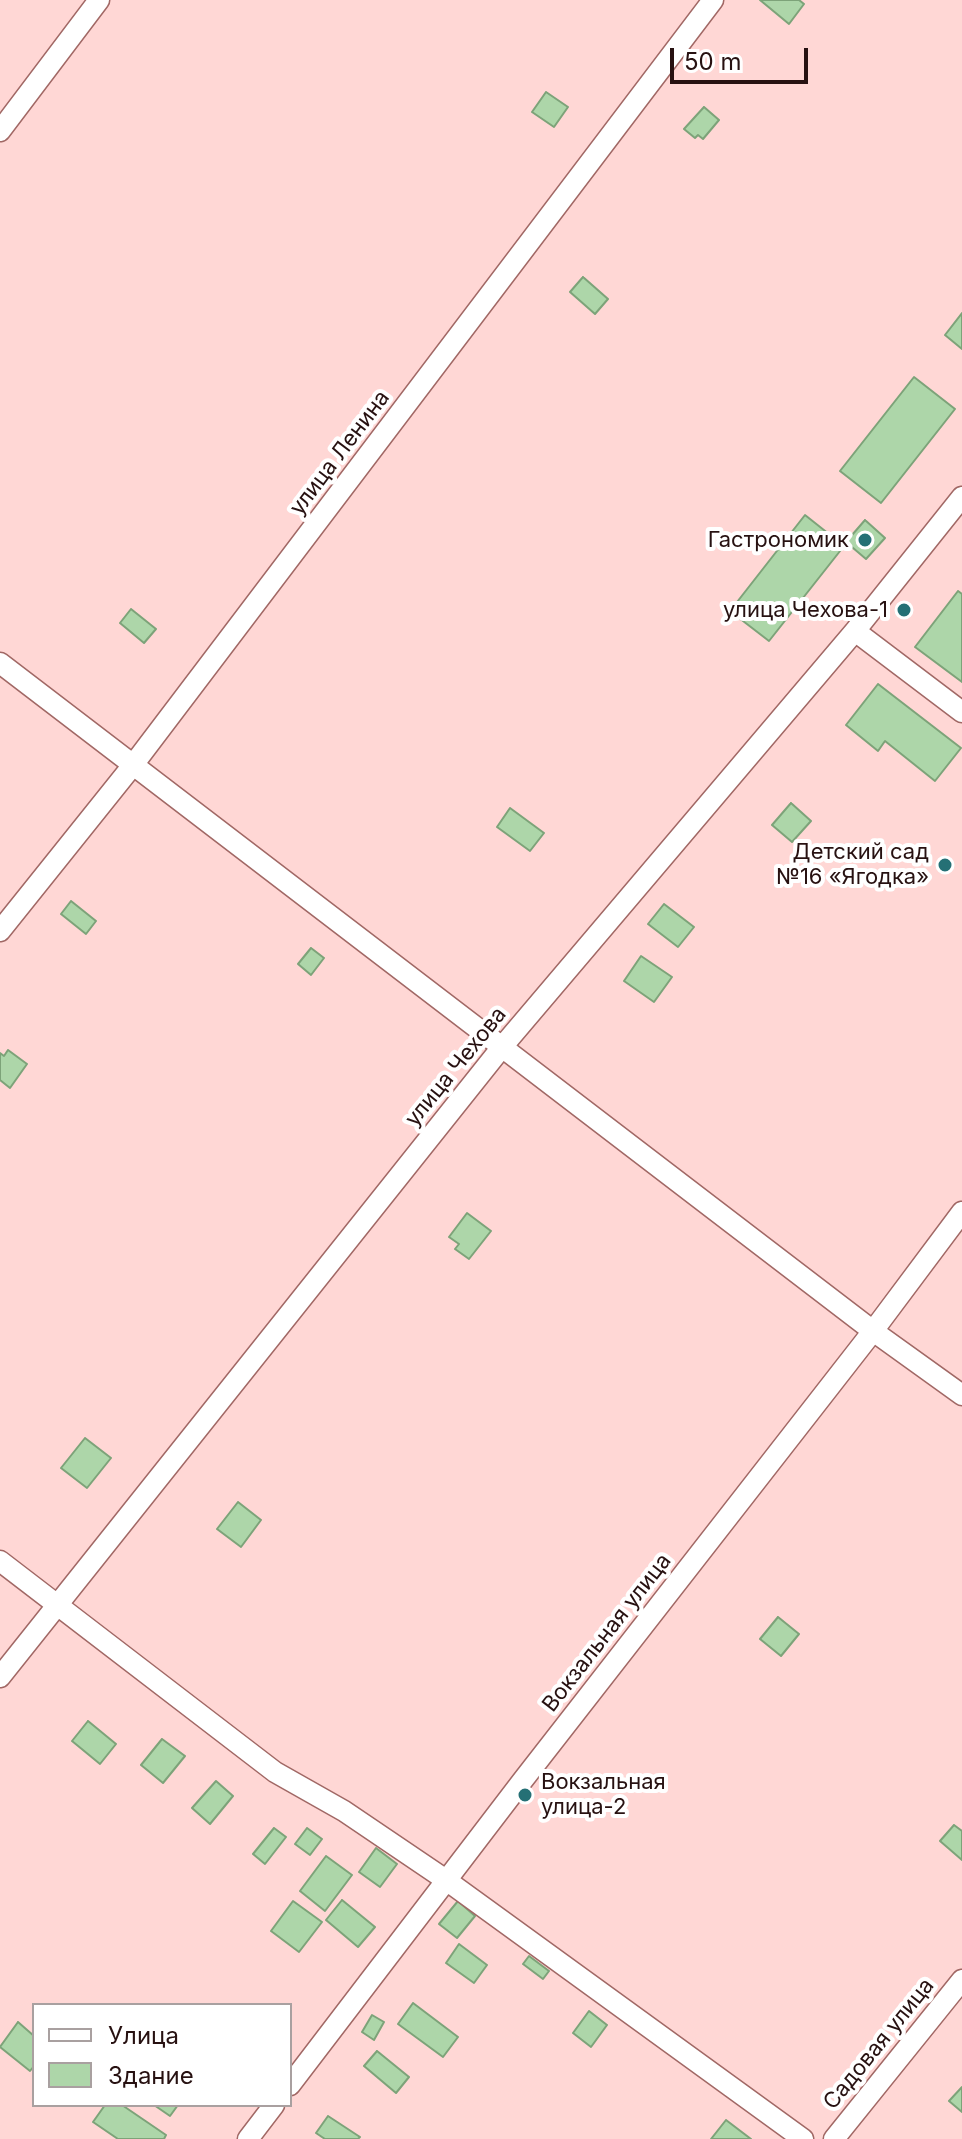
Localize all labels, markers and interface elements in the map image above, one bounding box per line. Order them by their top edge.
scale bar [674,32,812,82]
text: 50 m [684,47,742,76]
street label: улица Ленина [285,385,395,521]
place label: Гастрономик [708,527,849,553]
marker: Гастрономик [856,531,874,549]
place label: улица Чехова-1 [723,597,888,623]
marker: улица Чехова-1 [895,601,913,619]
place label: Детский сад №16 «Ягодка» [776,839,929,890]
marker: Детский сад №16 «Ягодка» [936,856,954,874]
street label: улица Чехова [400,1002,512,1132]
street label: Вокзальная улица [537,1549,677,1717]
place label: Вокзальная улица-2 [541,1769,666,1820]
marker: Вокзальная улица-2 [516,1786,534,1804]
street label: Садовая улица [818,1973,940,2115]
legend [32,2003,292,2107]
text: Улица [108,2021,179,2050]
text: Здание [108,2061,194,2090]

